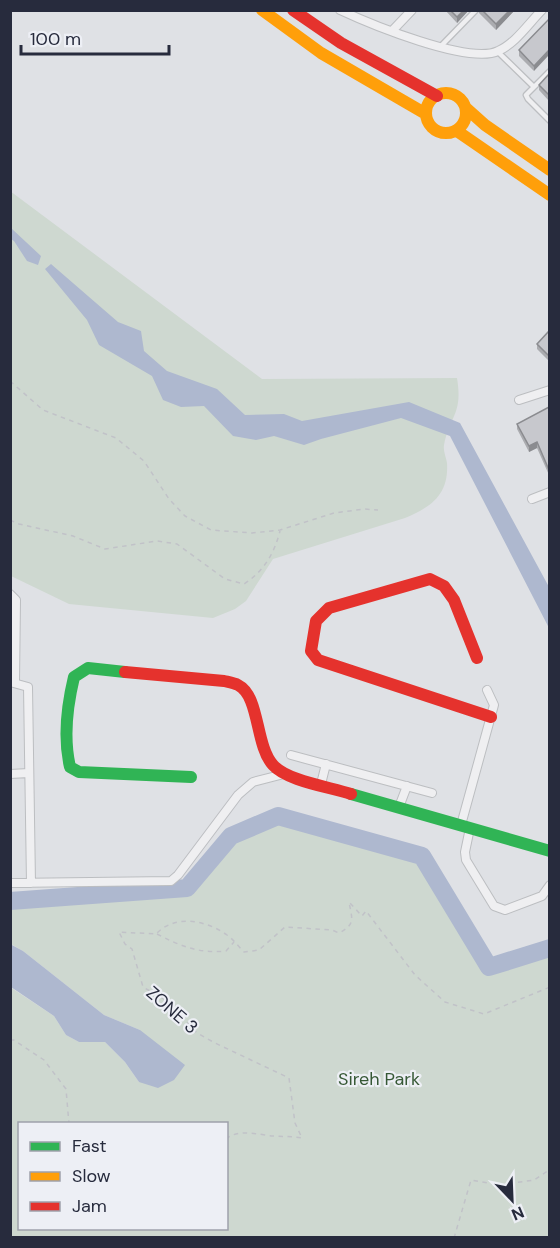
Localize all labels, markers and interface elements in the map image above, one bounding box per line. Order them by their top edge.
scale bar [21,18,170,56]
text: 100 m [30,27,81,51]
street label: ZONE 3 [141,981,203,1039]
park label: Sireh Park [338,1067,420,1091]
legend [18,1122,228,1230]
text: Fast [72,1134,107,1158]
text: Slow [72,1164,111,1188]
north arrow [482,1170,542,1230]
text: Jam [72,1194,107,1218]
text: N [508,1201,527,1225]

